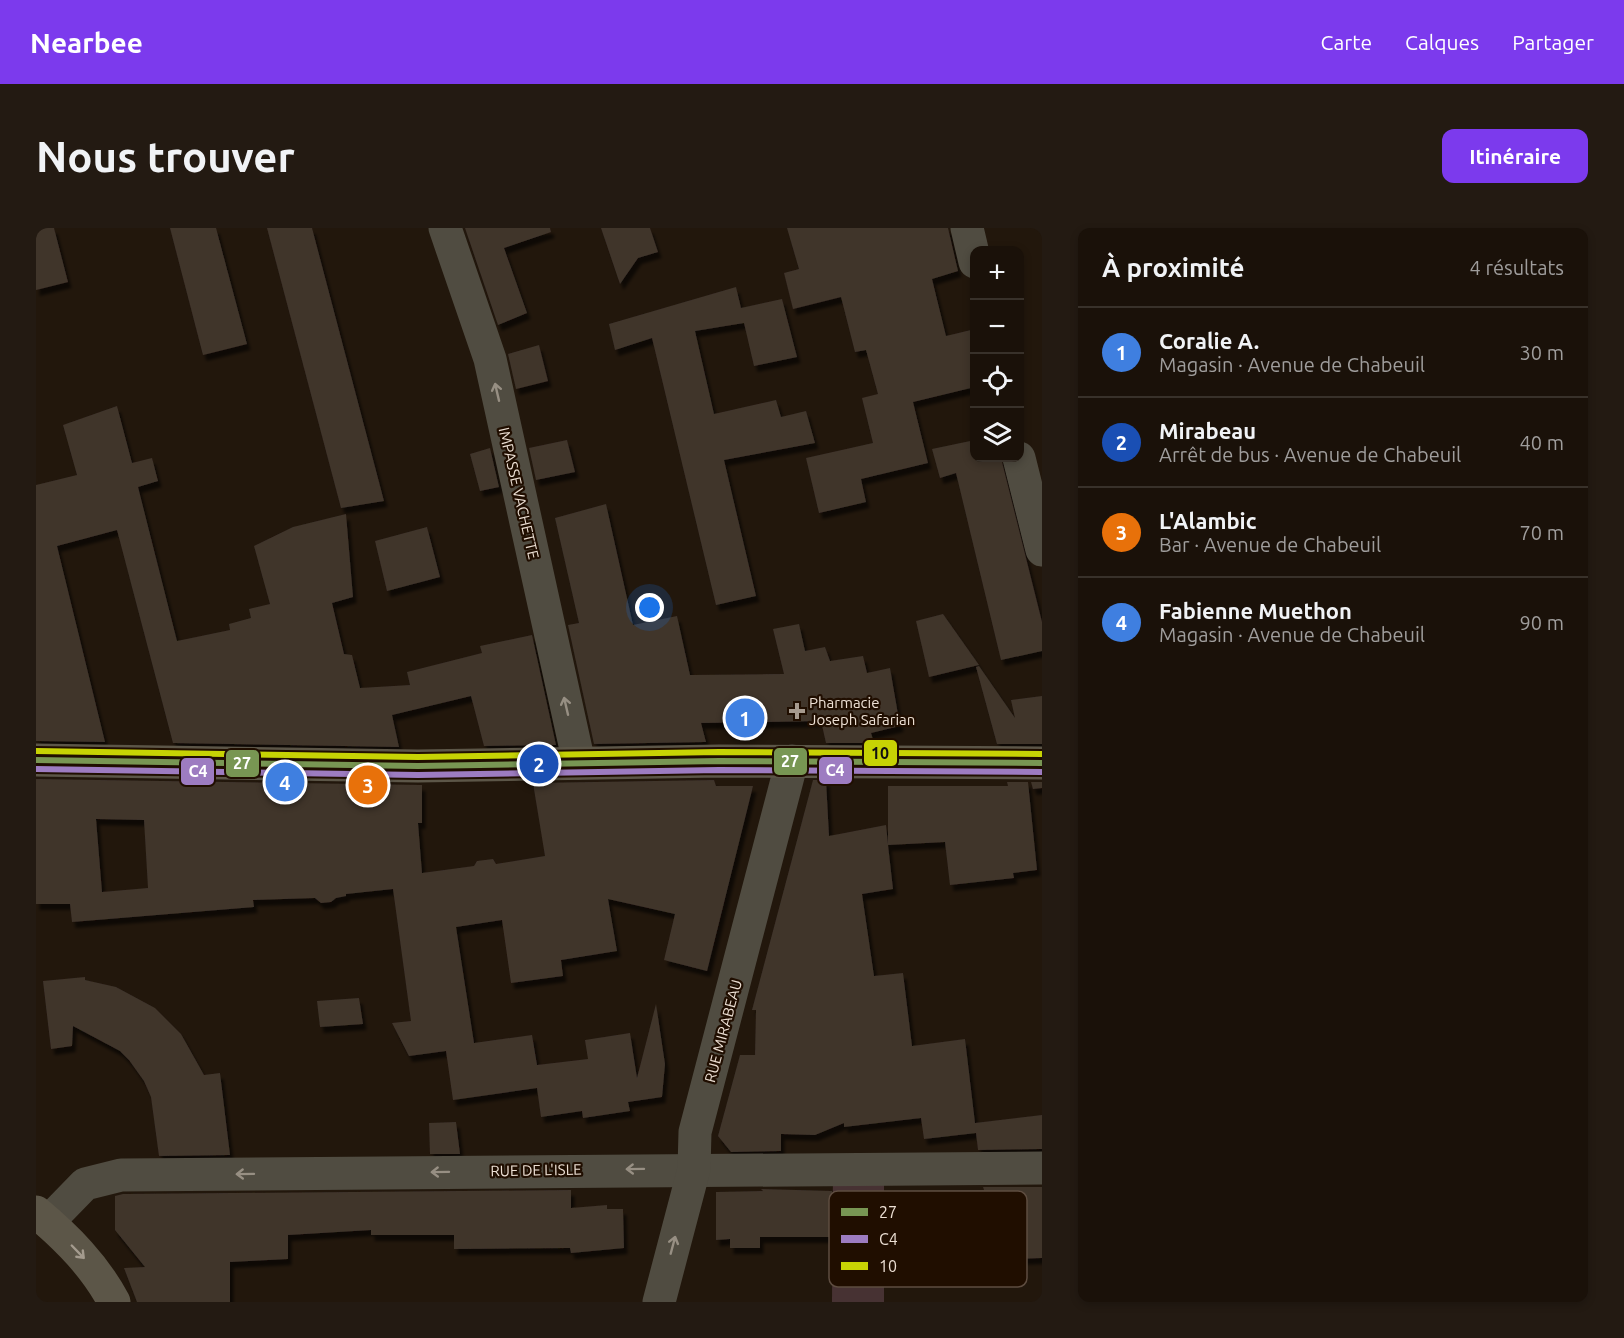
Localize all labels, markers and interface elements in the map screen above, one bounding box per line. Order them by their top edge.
text: Nearbee [30,27,143,58]
text: Carte [1321,30,1372,54]
text: Calques [1405,30,1479,54]
text: Partager [1512,30,1594,54]
button: Itinéraire [1442,129,1588,183]
text: Nous trouver [36,133,295,180]
map controls [970,246,1024,462]
button: + [970,246,1024,300]
text: À proximité [1102,253,1244,282]
text: 4 résultats [1470,256,1564,279]
button: − [970,300,1024,354]
text: Coralie A. [1159,328,1259,353]
text: 1 [1116,341,1127,364]
text: 30 m [1520,341,1564,364]
text: Magasin · Avenue de Chabeuil [1159,353,1425,376]
button: locate [970,354,1024,408]
one-way arrow [491,383,502,403]
button: layers [970,408,1024,462]
text: Mirabeau [1159,418,1256,443]
street label: IMPASSE VACHETTE [496,425,542,561]
text: 2 [1116,431,1127,454]
text: 40 m [1520,431,1564,454]
text: Arrêt de bus · Avenue de Chabeuil [1159,443,1461,466]
text: L'Alambic [1159,508,1257,533]
text: 3 [1116,521,1127,544]
text: 70 m [1520,521,1564,544]
text: Bar · Avenue de Chabeuil [1159,533,1381,556]
your location [635,593,664,622]
text: Fabienne Muethon [1159,598,1352,623]
text: 4 [1116,611,1127,634]
text: 90 m [1520,611,1564,634]
text: Magasin · Avenue de Chabeuil [1159,623,1425,646]
place label: Pharmacie Joseph Safarian [809,694,915,728]
one-way arrow [560,696,572,715]
pin: 1 [726,696,764,740]
marker: Pharmacie Joseph Safarian [790,704,804,718]
line badge: 10 [863,739,898,767]
pin: 2 [520,742,558,786]
text: 10 [871,744,889,762]
line badge: 27 [773,747,808,776]
line badge: 27 [225,749,260,778]
text: 27 [781,752,799,770]
text: 27 [233,754,251,772]
line badge: C4 [818,756,853,785]
line badge: C4 [180,757,215,786]
pin: 4 [266,760,304,804]
text: C4 [825,761,845,779]
text: C4 [188,762,208,780]
pin: 3 [348,762,388,808]
street label: RUE MIRABEAU [701,978,745,1084]
street label: RUE DE L'ISLE [490,1161,582,1179]
one-way arrow [626,1163,646,1175]
one-way arrow [431,1166,451,1177]
one-way arrow [236,1168,256,1180]
legend [829,1191,1027,1287]
text: 27 [879,1203,897,1221]
text: C4 [879,1230,898,1248]
one-way arrow [668,1236,680,1255]
one-way arrow [71,1244,86,1259]
text: 10 [879,1257,897,1275]

